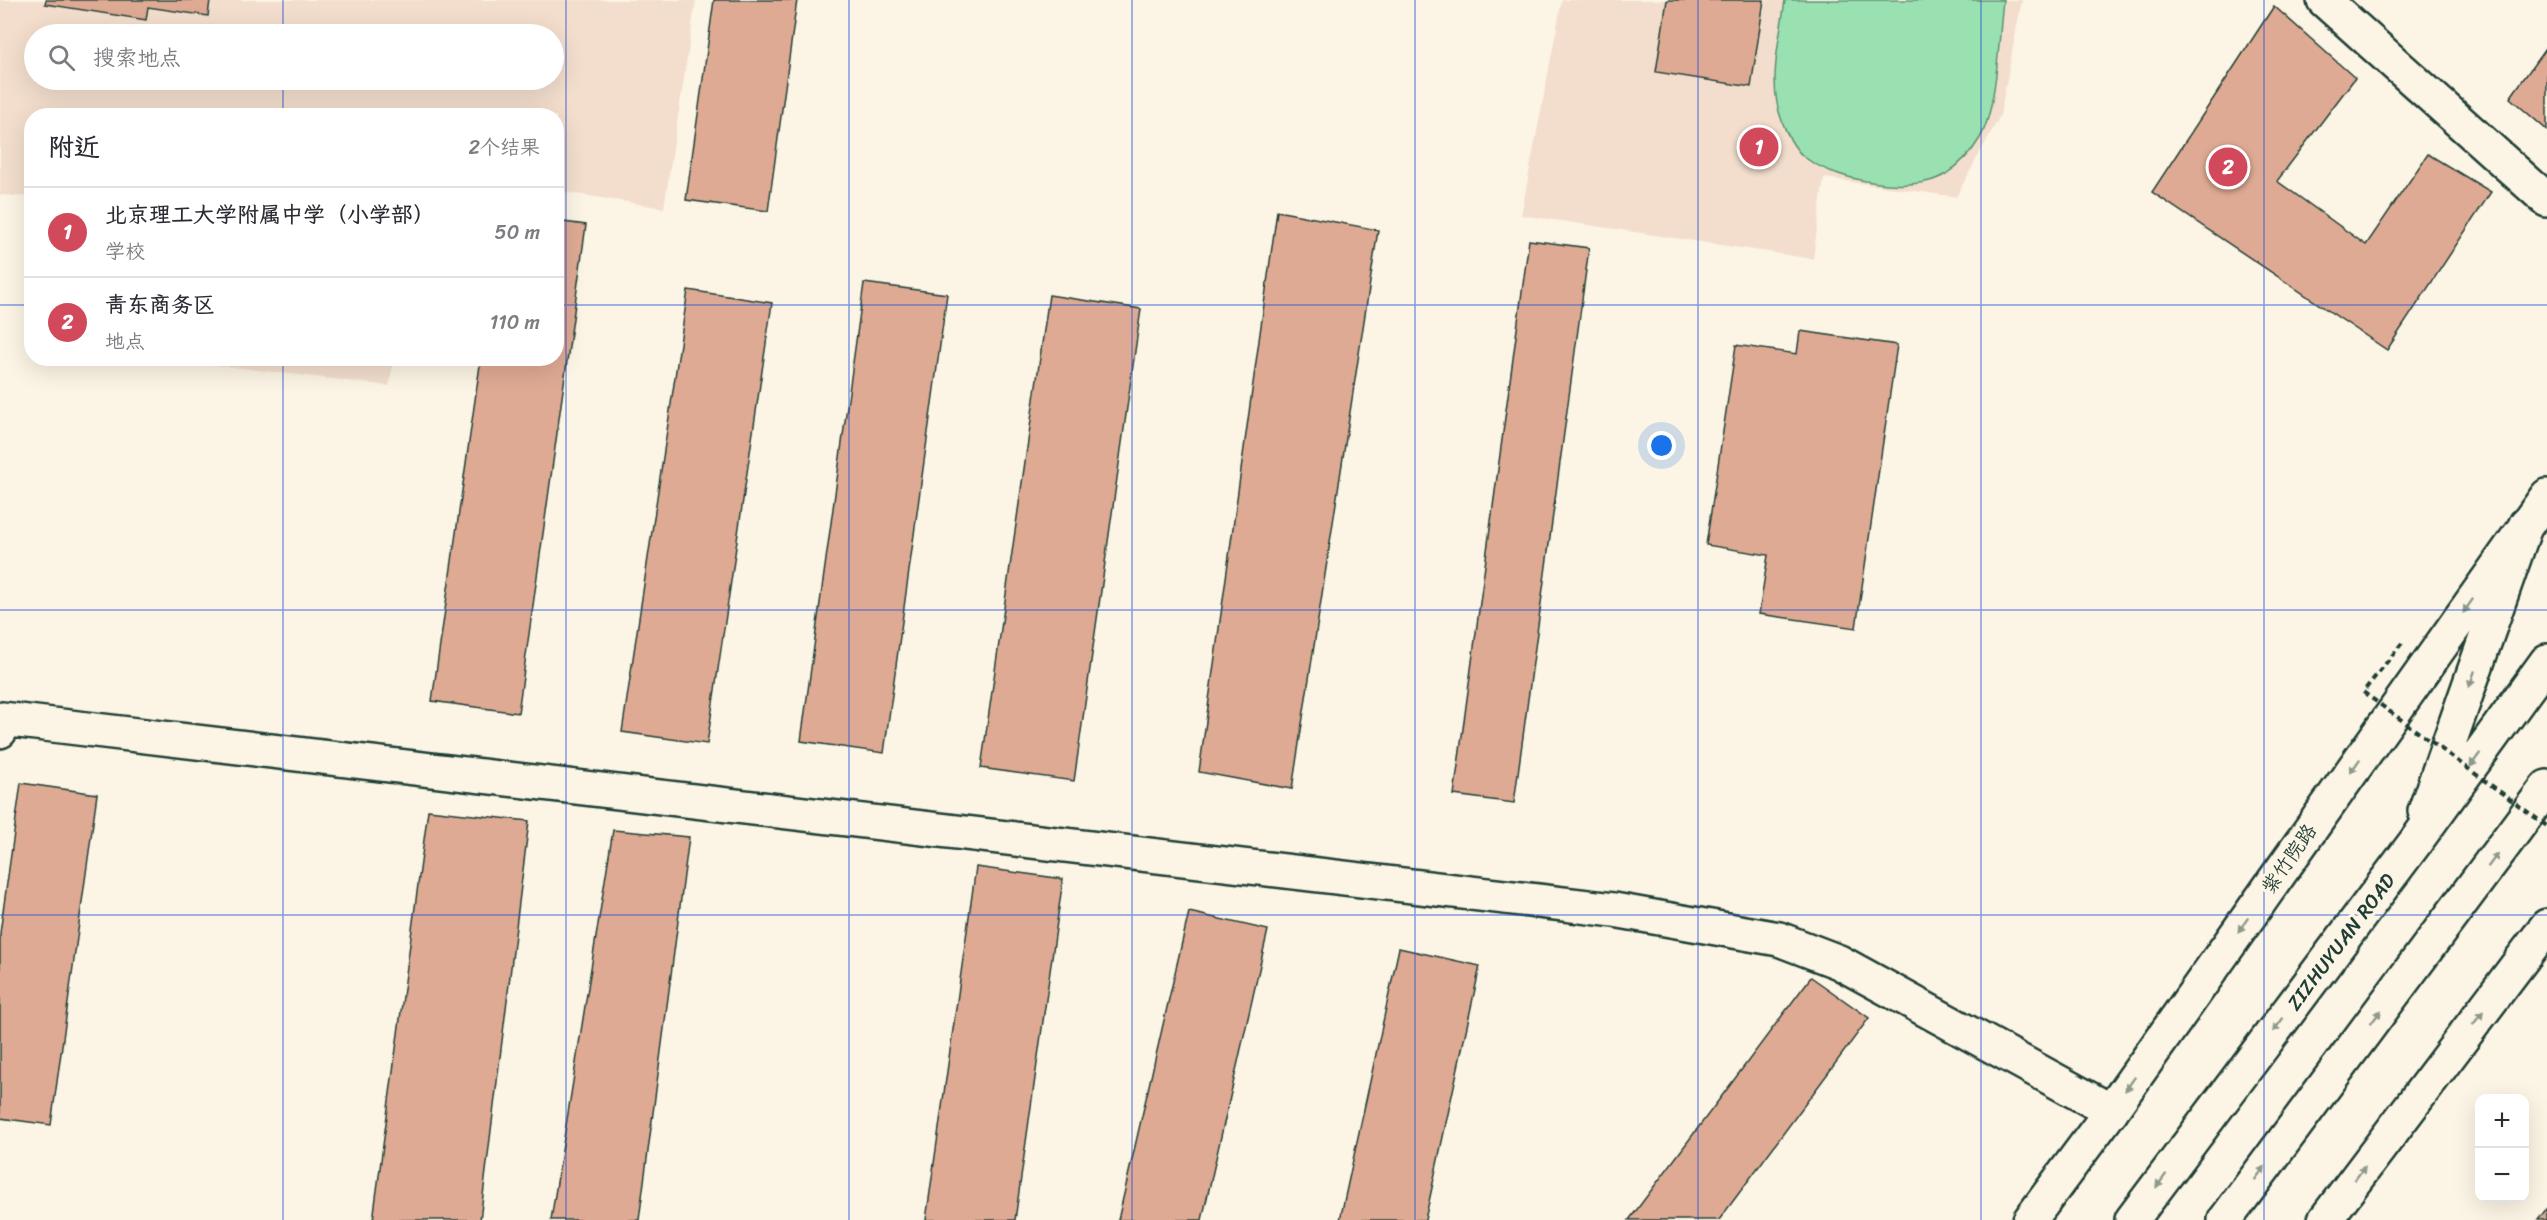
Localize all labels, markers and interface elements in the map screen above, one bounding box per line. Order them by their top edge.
search box [24,24,564,90]
text: 搜索地点 [93,38,181,77]
icon: search [45,41,78,74]
text: 附近 [48,124,100,170]
pin: 1 [1740,124,1778,170]
text: 2个结果 [468,130,540,165]
pin: 2 [2208,144,2248,190]
text: 北京理工大学附属中学（小学部） [105,195,435,234]
text: 1 [63,215,72,250]
text: 50 m [495,215,540,250]
text: 学校 [105,234,145,269]
text: 青东商务区 [105,285,215,324]
text: 2 [62,305,73,340]
text: 110 m [490,305,540,340]
text: 地点 [105,324,145,359]
your location [1647,431,1676,460]
one-way arrow [2462,598,2474,614]
one-way arrow [2467,670,2477,688]
one-way arrow [2470,752,2482,767]
one-way arrow [2349,757,2361,773]
street label: 紫竹院路 [2252,815,2327,902]
one-way arrow [2487,853,2499,869]
street label: ZIZHUYUAN ROAD [2277,866,2405,1018]
one-way arrow [2237,916,2249,932]
one-way arrow [2370,1009,2382,1024]
one-way arrow [2471,1010,2483,1025]
one-way arrow [2273,1017,2285,1032]
one-way arrow [2124,1075,2136,1091]
map controls [2475,1094,2529,1202]
button: + [2475,1094,2529,1148]
button: − [2475,1148,2529,1202]
one-way arrow [2254,1165,2266,1181]
one-way arrow [2354,1166,2366,1182]
one-way arrow [2156,1173,2168,1188]

